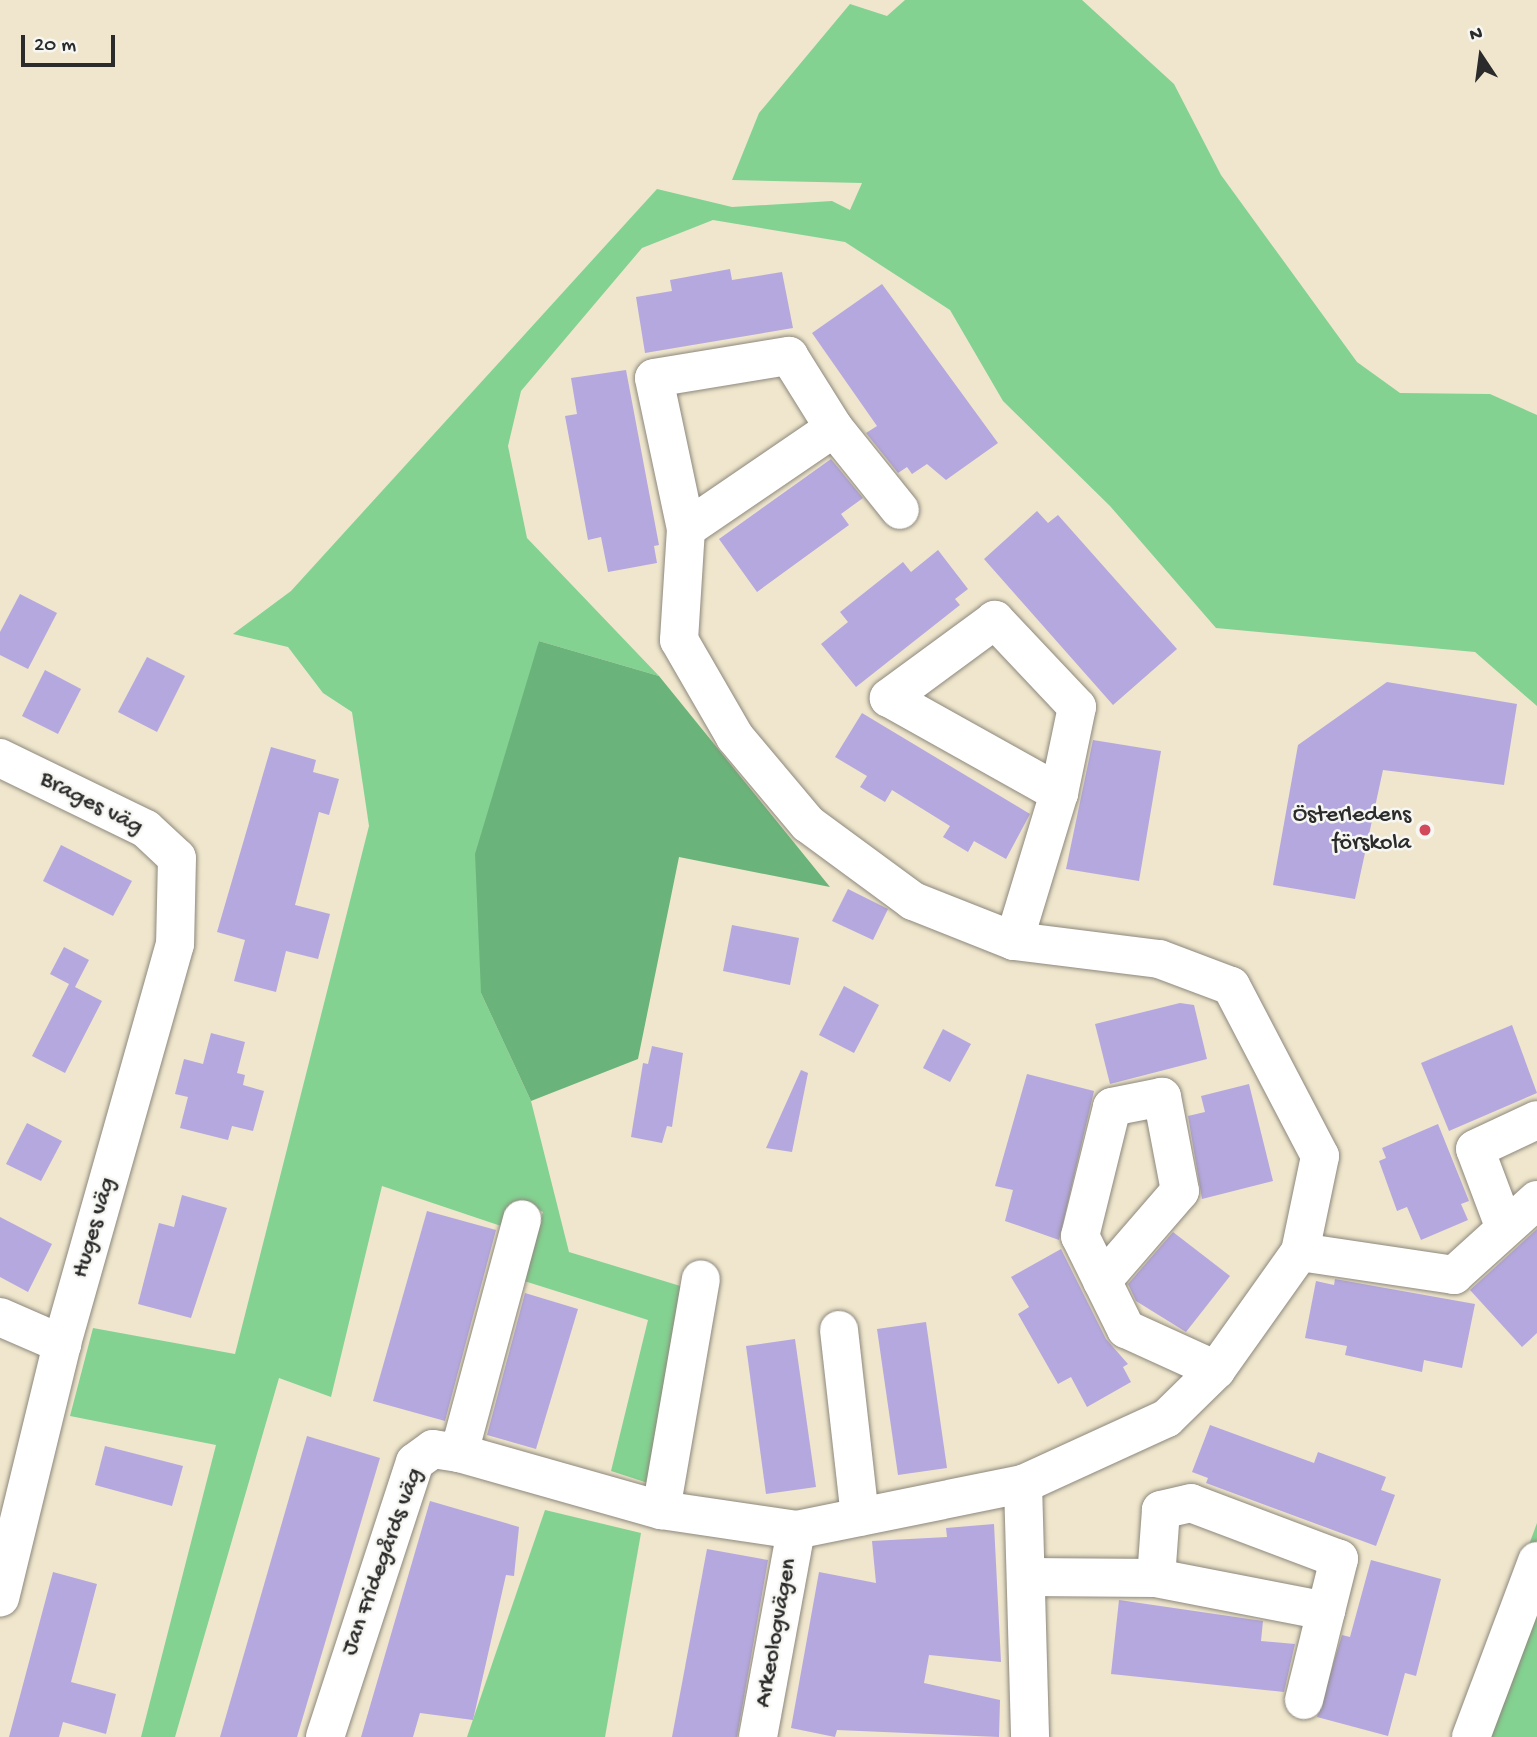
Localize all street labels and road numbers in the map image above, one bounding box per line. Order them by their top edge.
street label: Brages väg [34,766,148,842]
street label: Huges väg [67,1174,123,1282]
street label: Jan Fridegårds väg [336,1464,430,1660]
street label: Arkeologvägen [750,1556,804,1710]

